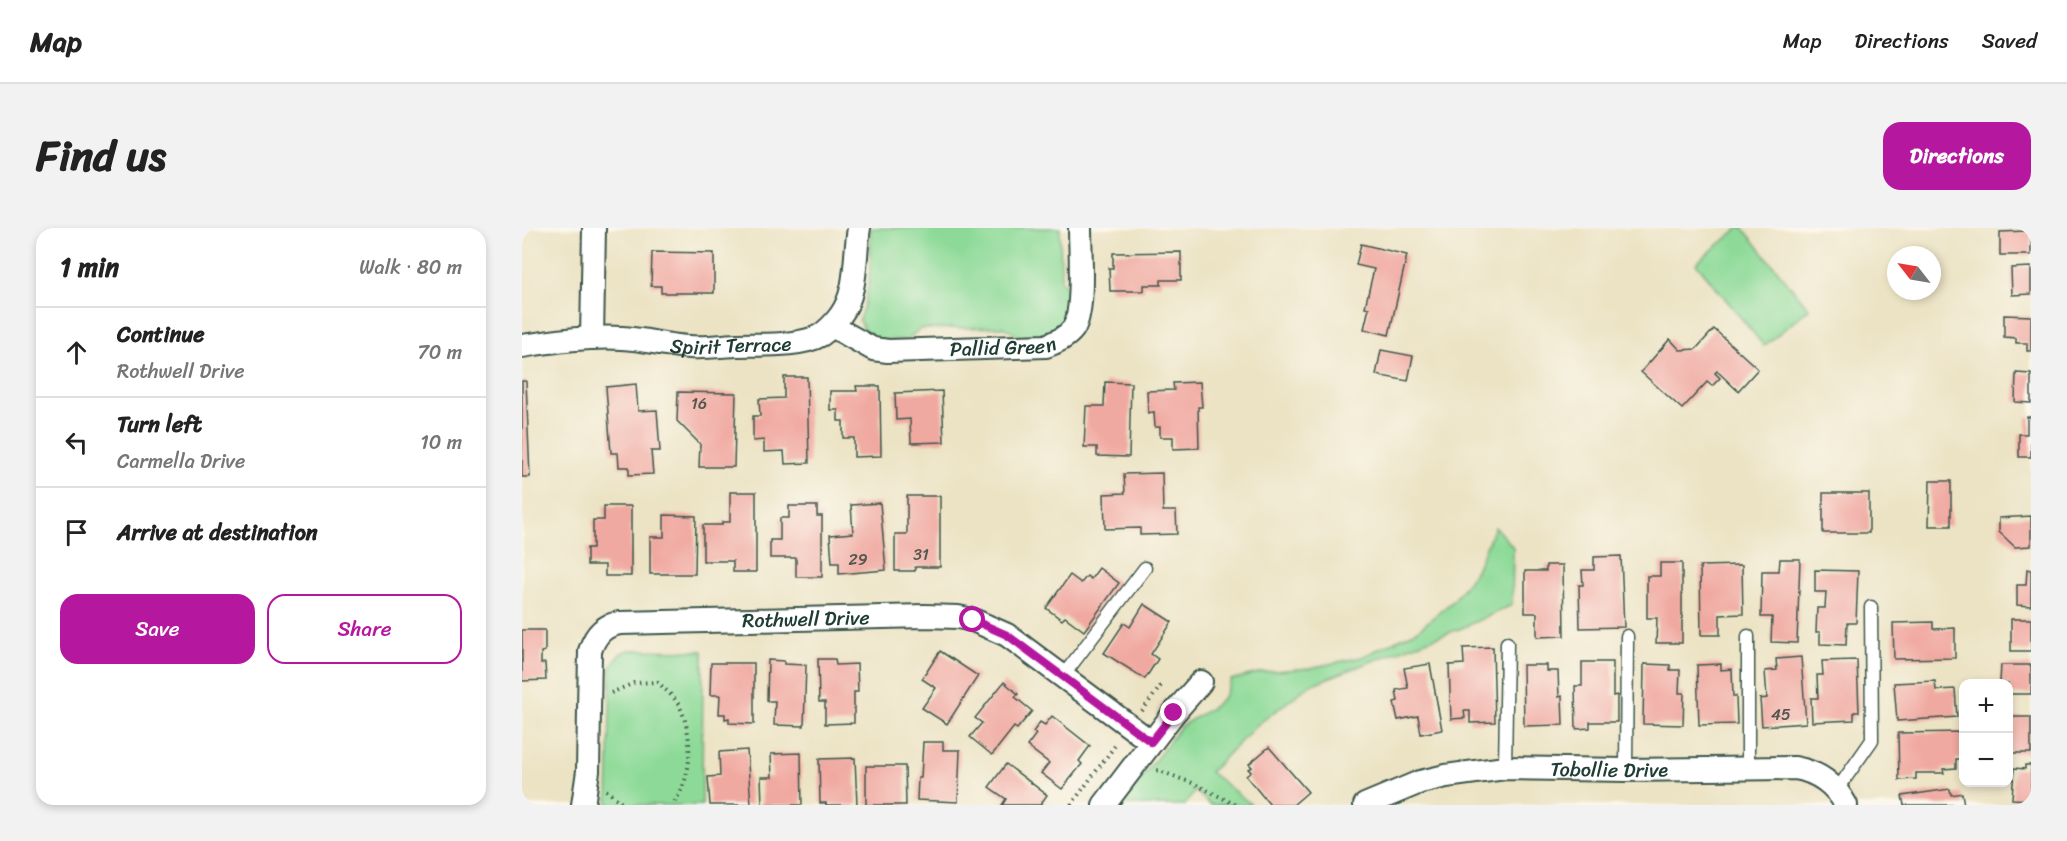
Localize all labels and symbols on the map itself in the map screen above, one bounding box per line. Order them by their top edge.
north arrow [1887,246,1941,300]
street label: Spirit Terrace [668,326,793,365]
street label: Pallid Green [949,326,1062,367]
house number: 16 [691,389,707,418]
house number: 31 [913,540,929,569]
house number: 29 [848,545,868,574]
street label: Rothwell Drive [742,600,870,638]
route start [959,606,985,632]
route end [1160,699,1186,725]
house number: 45 [1771,700,1791,729]
street label: Tobollie Drive [1550,752,1669,788]

